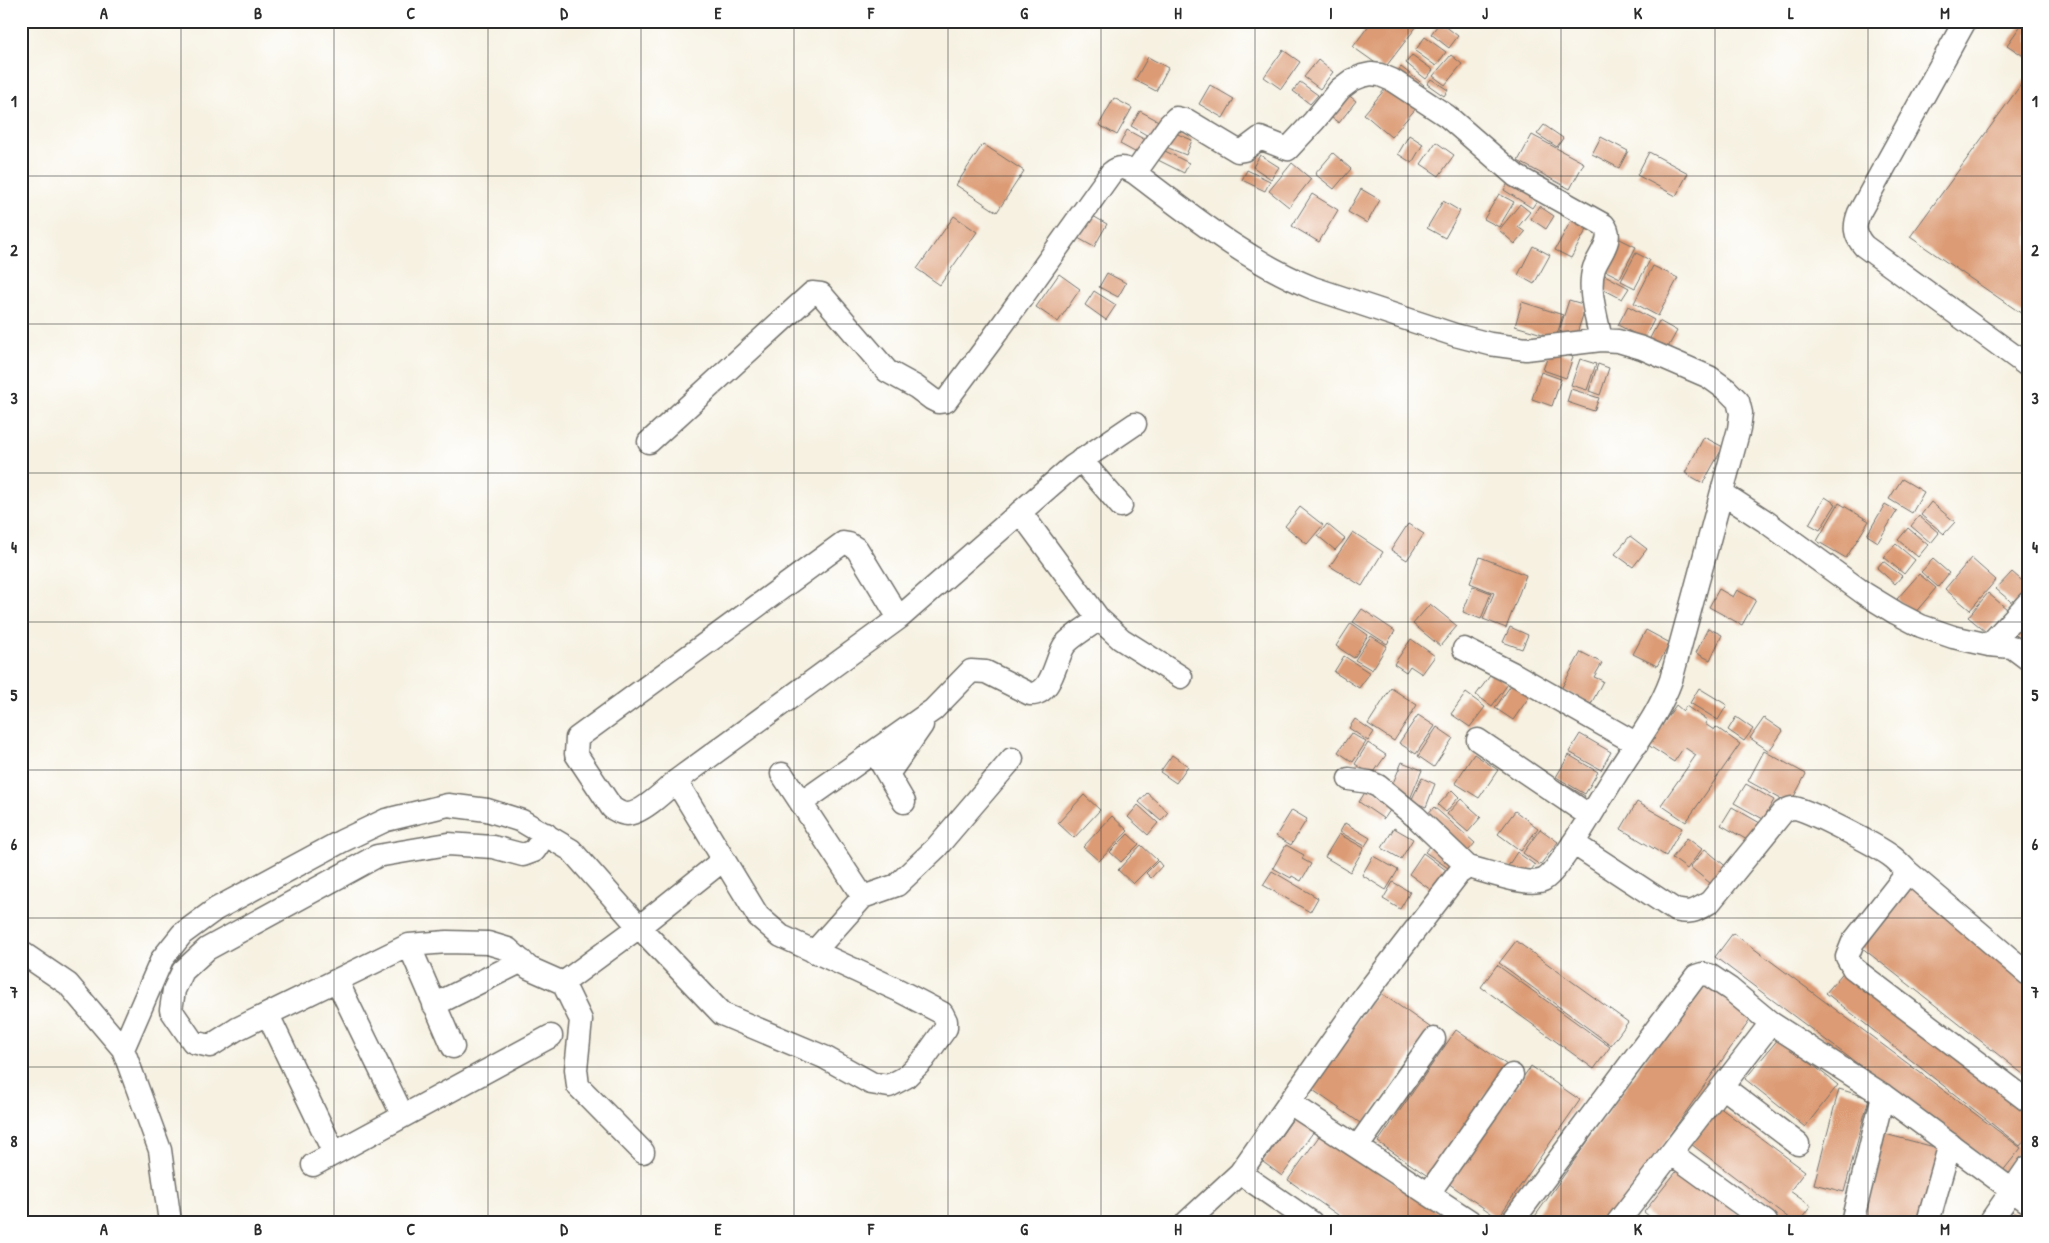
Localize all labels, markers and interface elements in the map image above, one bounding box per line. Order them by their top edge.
text: A [100,2,108,24]
text: B [254,2,262,24]
text: C [407,2,416,24]
text: D [560,2,568,24]
text: E [714,2,722,24]
text: F [867,2,875,24]
text: G [1020,2,1028,24]
text: H [1174,2,1182,24]
text: I [1329,2,1333,24]
text: J [1482,2,1488,24]
text: K [1634,2,1643,24]
text: L [1788,2,1794,24]
text: M [1940,2,1950,24]
text: 1 [11,90,17,112]
text: 1 [2032,90,2038,112]
text: 2 [10,239,18,261]
text: 2 [2031,239,2039,261]
text: 3 [10,387,18,409]
text: 3 [2031,387,2039,409]
text: 4 [11,536,17,558]
text: 4 [2032,536,2038,558]
text: 5 [11,684,18,706]
text: 5 [2032,684,2039,706]
text: 6 [11,833,18,855]
text: 6 [2032,833,2039,855]
text: 7 [9,981,18,1003]
text: 7 [2030,981,2039,1003]
text: 8 [11,1130,18,1152]
text: 8 [2032,1130,2039,1152]
text: A [100,1218,108,1240]
text: B [254,1218,262,1240]
text: C [407,1218,416,1240]
text: D [560,1218,568,1240]
text: E [714,1218,722,1240]
text: F [867,1218,875,1240]
text: G [1020,1218,1028,1240]
text: H [1174,1218,1182,1240]
text: I [1329,1218,1333,1240]
text: J [1482,1218,1488,1240]
text: K [1634,1218,1643,1240]
text: L [1788,1218,1794,1240]
text: M [1940,1218,1950,1240]

